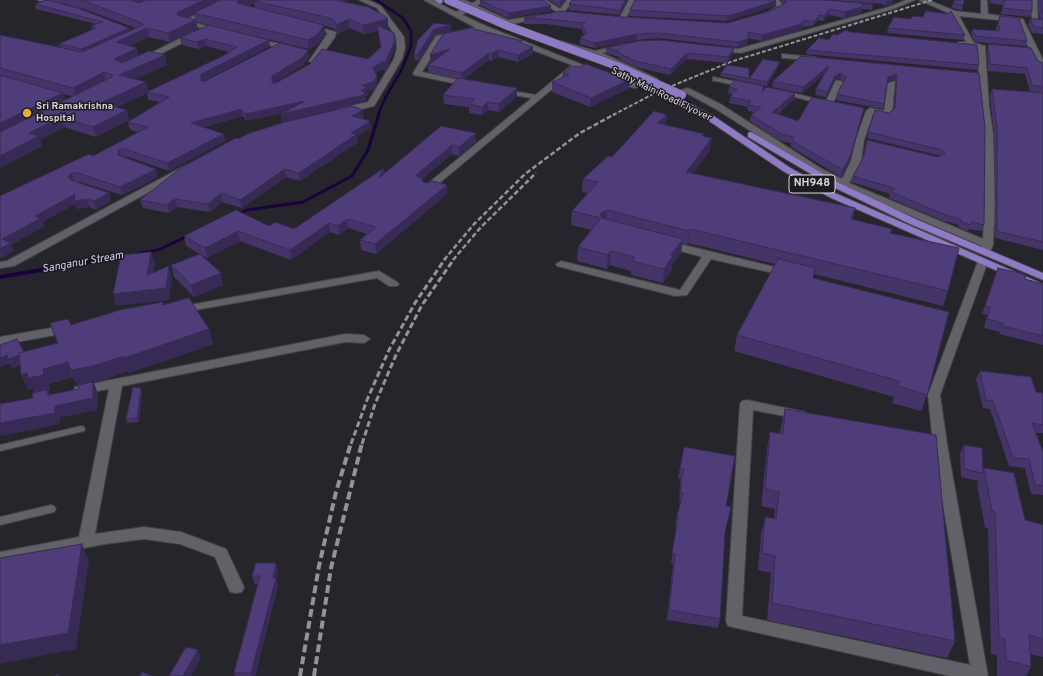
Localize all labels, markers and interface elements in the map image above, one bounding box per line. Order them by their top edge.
street label: Sathy Main Road Flyover [609,65,713,125]
place label: Sri Ramakrishna Hospital [36,101,113,124]
marker: Sri Ramakrishna Hospital [21,107,33,119]
road number: NH948 [789,175,835,193]
water label: Sanganur Stream [41,249,125,277]

